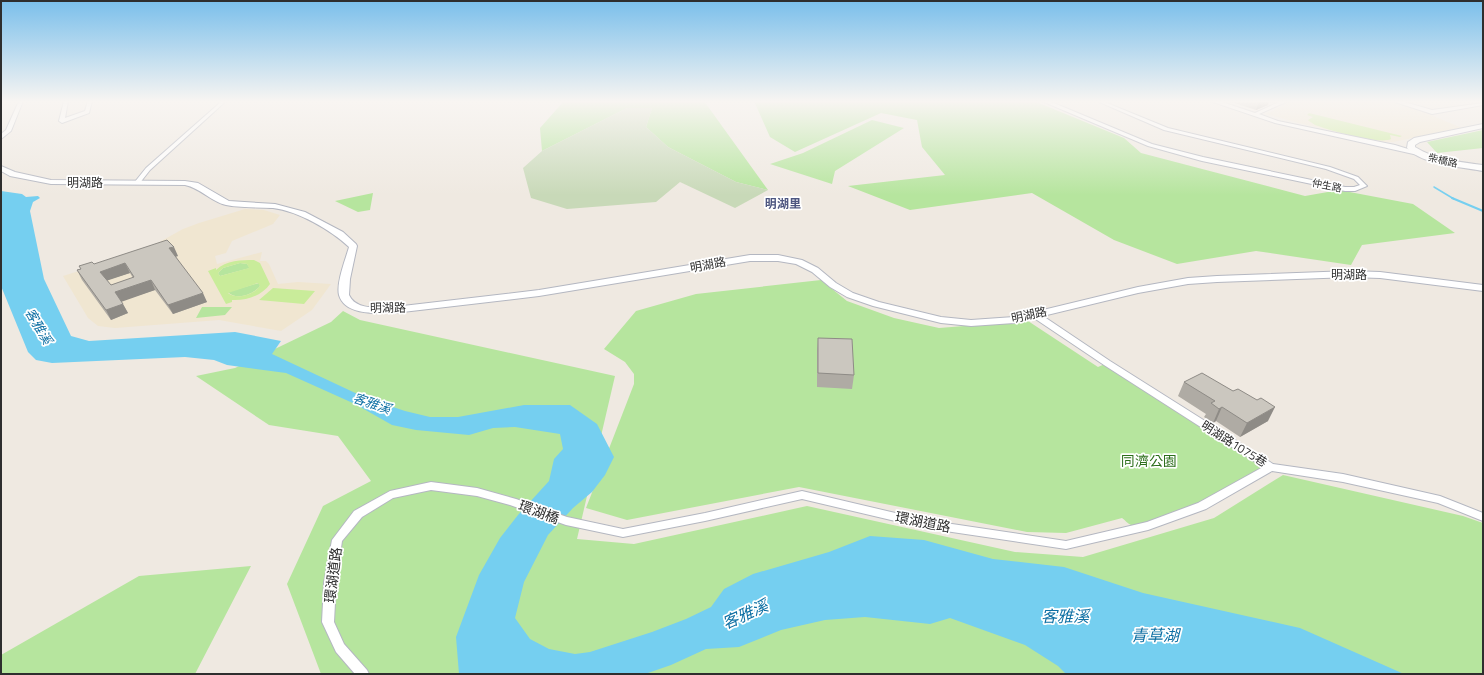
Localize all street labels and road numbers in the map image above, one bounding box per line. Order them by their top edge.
street label: 柴橋路 [1427,150,1459,171]
street label: 明湖路 [67,173,103,192]
street label: 仲生路 [1311,175,1343,196]
street label: 明湖路 [688,252,727,277]
street label: 明湖路 [1331,265,1367,284]
street label: 明湖路 [370,298,406,317]
street label: 明湖路 [1009,301,1048,328]
street label: 明湖路1075巷 [1197,416,1271,471]
street label: 環湖橋 [516,494,562,529]
street label: 環湖道路 [894,506,953,537]
street label: 環湖道路 [319,546,346,604]

